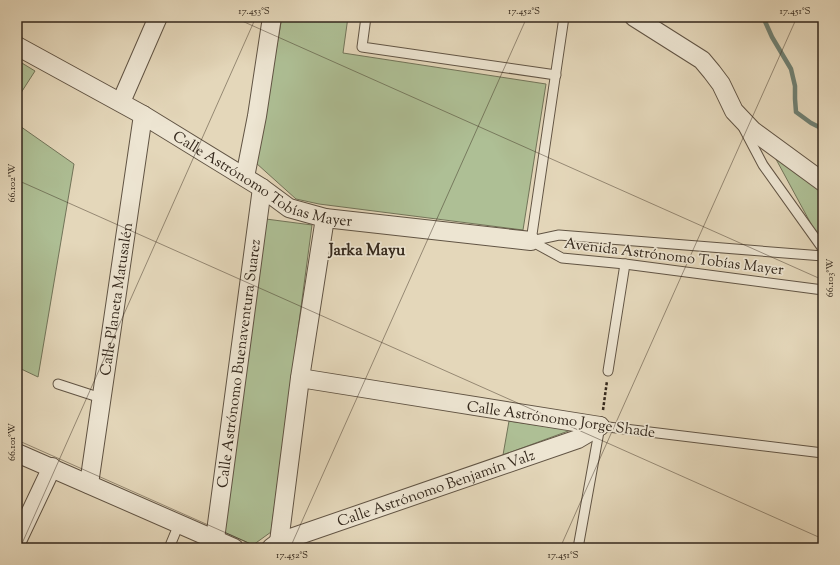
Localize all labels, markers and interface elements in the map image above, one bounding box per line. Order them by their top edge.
text: 17.453°S [238,4,270,19]
text: 17.452°S [508,4,540,19]
text: 17.451°S [780,4,810,19]
street label: Calle Astrónomo Tobías Mayer [168,127,354,233]
text: 66.102°W [5,164,20,202]
street label: Calle Planeta Matusalén [96,221,139,377]
street label: Avenida Astrónomo Tobías Mayer [563,234,785,281]
street label: Calle Astrónomo Buenaventura Suarez [213,238,267,490]
district label: Jarka Mayu [327,240,406,263]
text: 66.103°W [823,259,838,297]
street label: Calle Astrónomo Jorge Shade [465,397,656,444]
text: 66.101°W [5,423,20,461]
street label: Calle Astrónomo Benjamín Valz [335,445,538,533]
text: 17.452°S [276,548,308,563]
text: 17.451°S [548,548,578,563]

